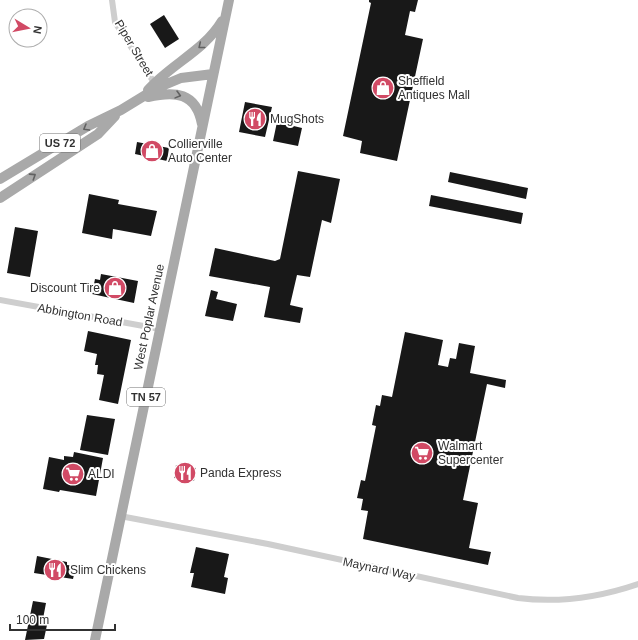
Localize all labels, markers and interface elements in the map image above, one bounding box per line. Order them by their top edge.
north arrow [8,8,48,48]
street label: Piper Street [112,17,157,79]
text: N [31,25,44,35]
one-way arrow [199,42,206,49]
place label: Sheffield Antiques Mall [398,74,470,102]
shop icon: Sheffield Antiques Mall [370,75,396,101]
one-way arrow [174,90,181,99]
restaurant icon: MugShots [242,106,268,132]
place label: MugShots [270,112,324,126]
one-way arrow [83,123,90,130]
road number: US 72 [40,134,80,152]
place label: Collierville Auto Center [168,137,232,165]
shop icon: Collierville Auto Center [139,138,165,164]
one-way arrow [29,173,36,181]
street label: West Poplar Avenue [131,262,167,371]
shop icon: Discount Tire [102,275,128,301]
place label: Discount Tire [30,281,100,295]
street label: Abbington Road [36,301,124,329]
road number: TN 57 [127,388,165,406]
place label: Walmart Supercenter [438,439,503,467]
supermarket icon: Walmart Supercenter [409,440,435,466]
restaurant icon: Panda Express [172,460,198,486]
supermarket icon: ALDI [60,461,86,487]
place label: Panda Express [200,466,281,480]
place label: ALDI [88,467,115,481]
street label: Maynard Way [342,555,416,583]
restaurant icon: Slim Chickens [42,557,68,583]
place label: Slim Chickens [70,563,146,577]
scale bar [10,606,115,632]
text: 100 m [16,613,49,627]

